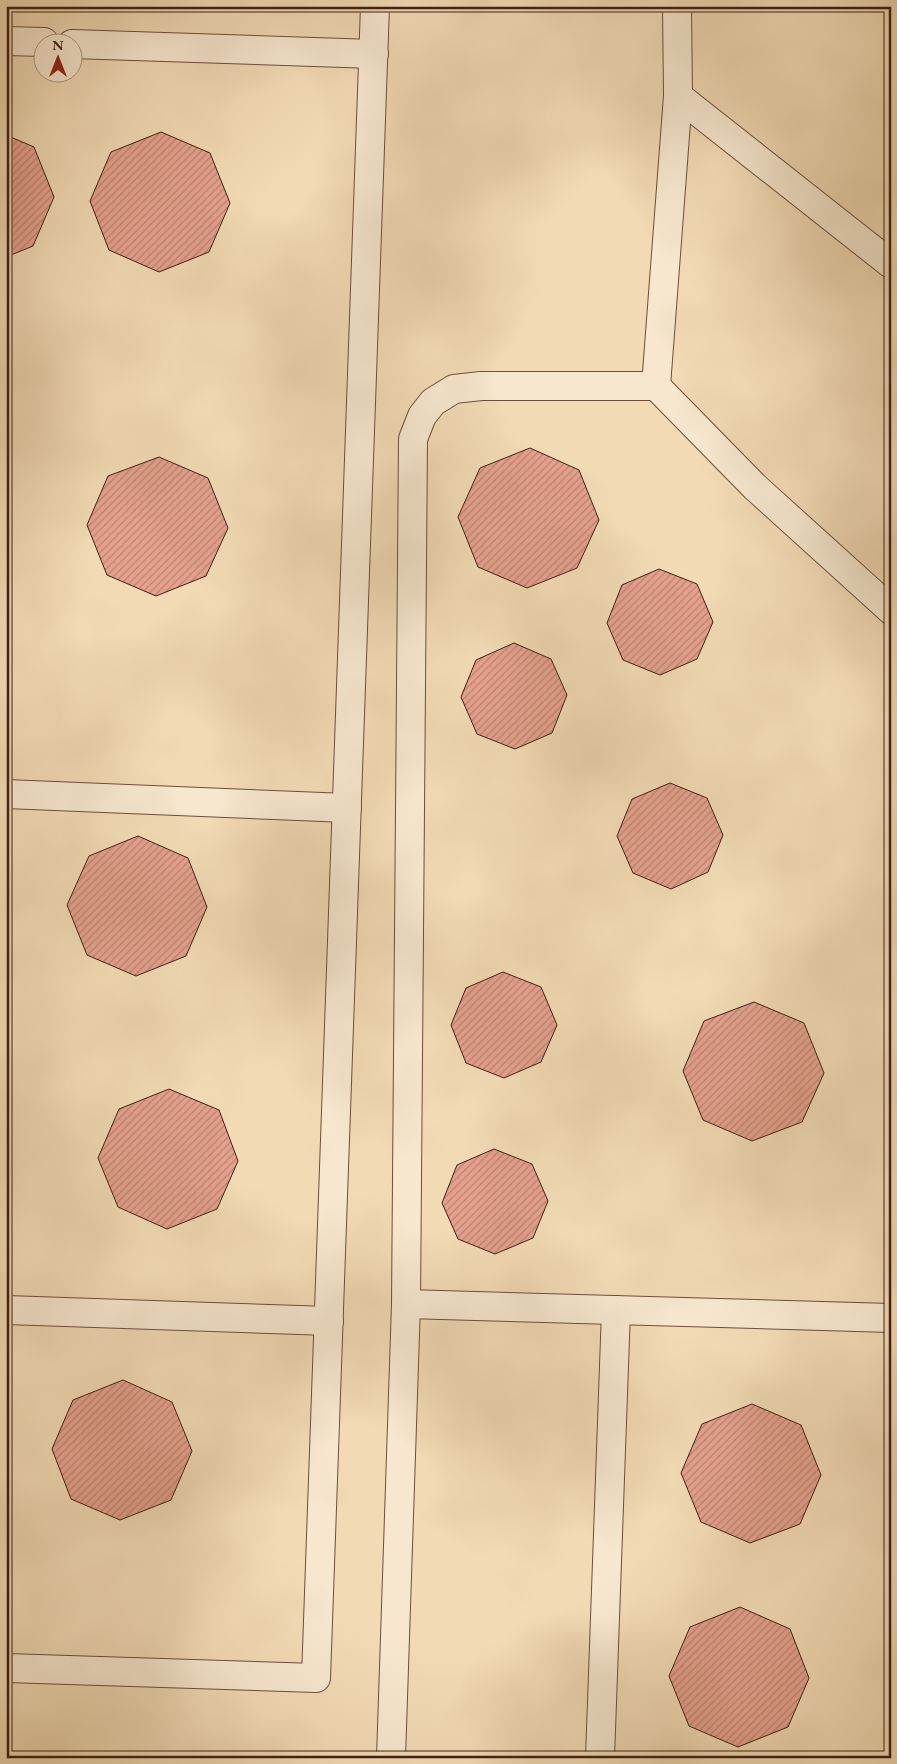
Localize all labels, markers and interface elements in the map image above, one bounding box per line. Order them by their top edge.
north arrow [32,32,82,82]
text: N [52,36,64,54]

